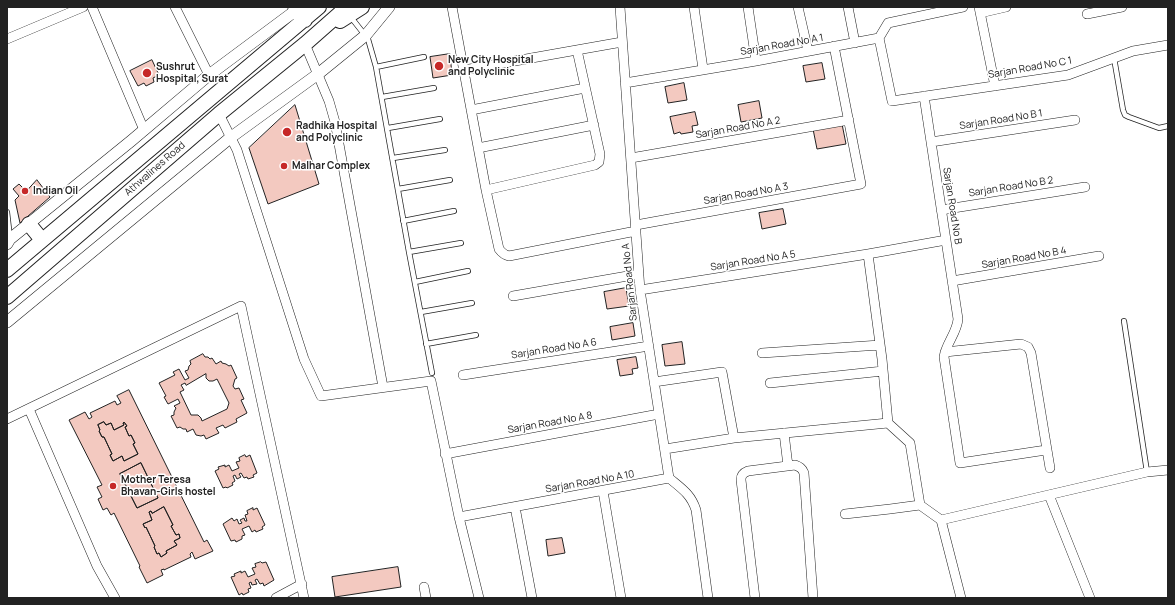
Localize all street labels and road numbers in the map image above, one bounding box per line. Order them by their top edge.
street label: Sarjan Road No A 1 [740,32,824,58]
street label: Sarjan Road No C 1 [987,55,1073,81]
street label: Sarjan Road No B 1 [959,108,1043,132]
street label: Sarjan Road No A 2 [695,115,781,141]
street label: Athwalines Road [122,139,188,199]
street label: Sarjan Road No B [940,167,964,245]
street label: Sarjan Road No B 2 [968,174,1054,200]
street label: Sarjan Road No A 3 [703,181,789,207]
street label: Sarjan Road No A [620,243,640,321]
street label: Sarjan Road No B 4 [981,245,1067,271]
street label: Sarjan Road No A 5 [710,248,796,274]
street label: Sarjan Road No A 6 [510,336,598,362]
street label: Sarjan Road No A 8 [507,410,593,436]
street label: Sarjan Road No A 10 [545,468,635,496]

